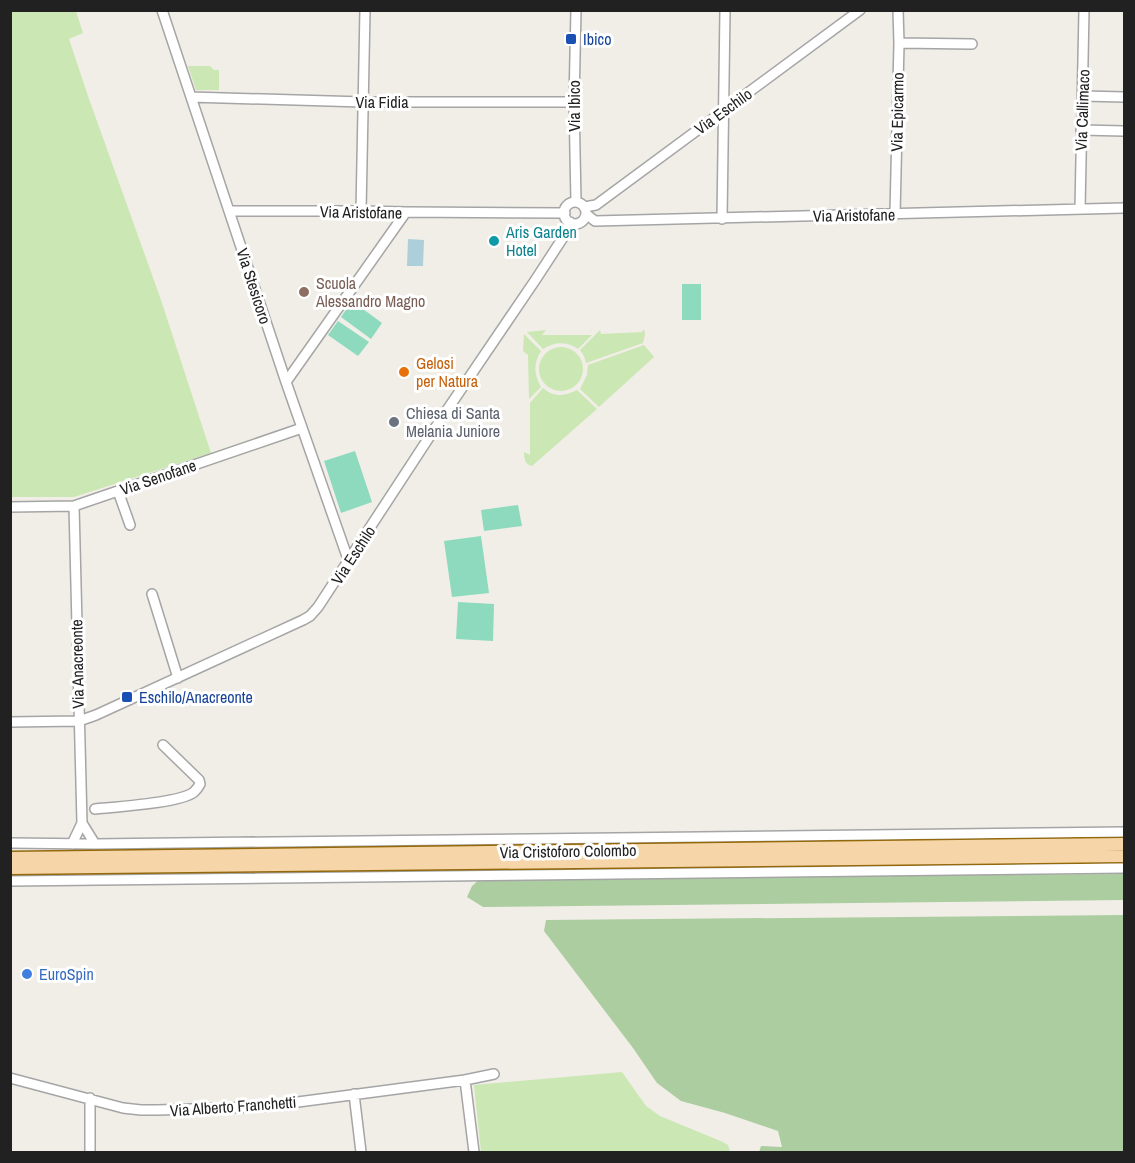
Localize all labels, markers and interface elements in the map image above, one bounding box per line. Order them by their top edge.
place label: Ibico [583,28,611,50]
marker: Ibico [564,32,578,46]
street label: Via Callimaco [1070,69,1094,151]
street label: Via Epicarmo [885,72,909,152]
street label: Via Ibico [563,80,585,132]
street label: Via Eschilo [690,83,756,139]
street label: Via Fidia [355,91,409,113]
street label: Via Aristofane [320,200,402,224]
street label: Via Aristofane [813,203,895,227]
place label: Aris Garden Hotel [505,221,577,261]
marker: Aris Garden Hotel [487,234,501,248]
street label: Via Stesicoro [231,245,277,327]
place label: Scuola Alessandro Magno [315,272,425,312]
marker: Scuola Alessandro Magno [297,285,311,299]
place label: Gelosi per Natura [416,352,479,392]
marker: Gelosi per Natura [397,365,411,379]
place label: Chiesa di Santa Melania Juniore [406,402,501,442]
marker: Chiesa di Santa Melania Juniore [387,415,401,429]
street label: Via Senofane [117,454,199,500]
street label: Via Eschilo [326,521,380,589]
street label: Via Anacreonte [65,619,89,709]
place label: Eschilo/Anacreonte [139,686,253,708]
marker: Eschilo/Anacreonte [120,690,134,704]
street label: Via Cristoforo Colombo [499,839,637,863]
place label: EuroSpin [39,963,94,985]
marker: EuroSpin [20,967,34,981]
street label: Via Alberto Franchetti [169,1091,297,1121]

